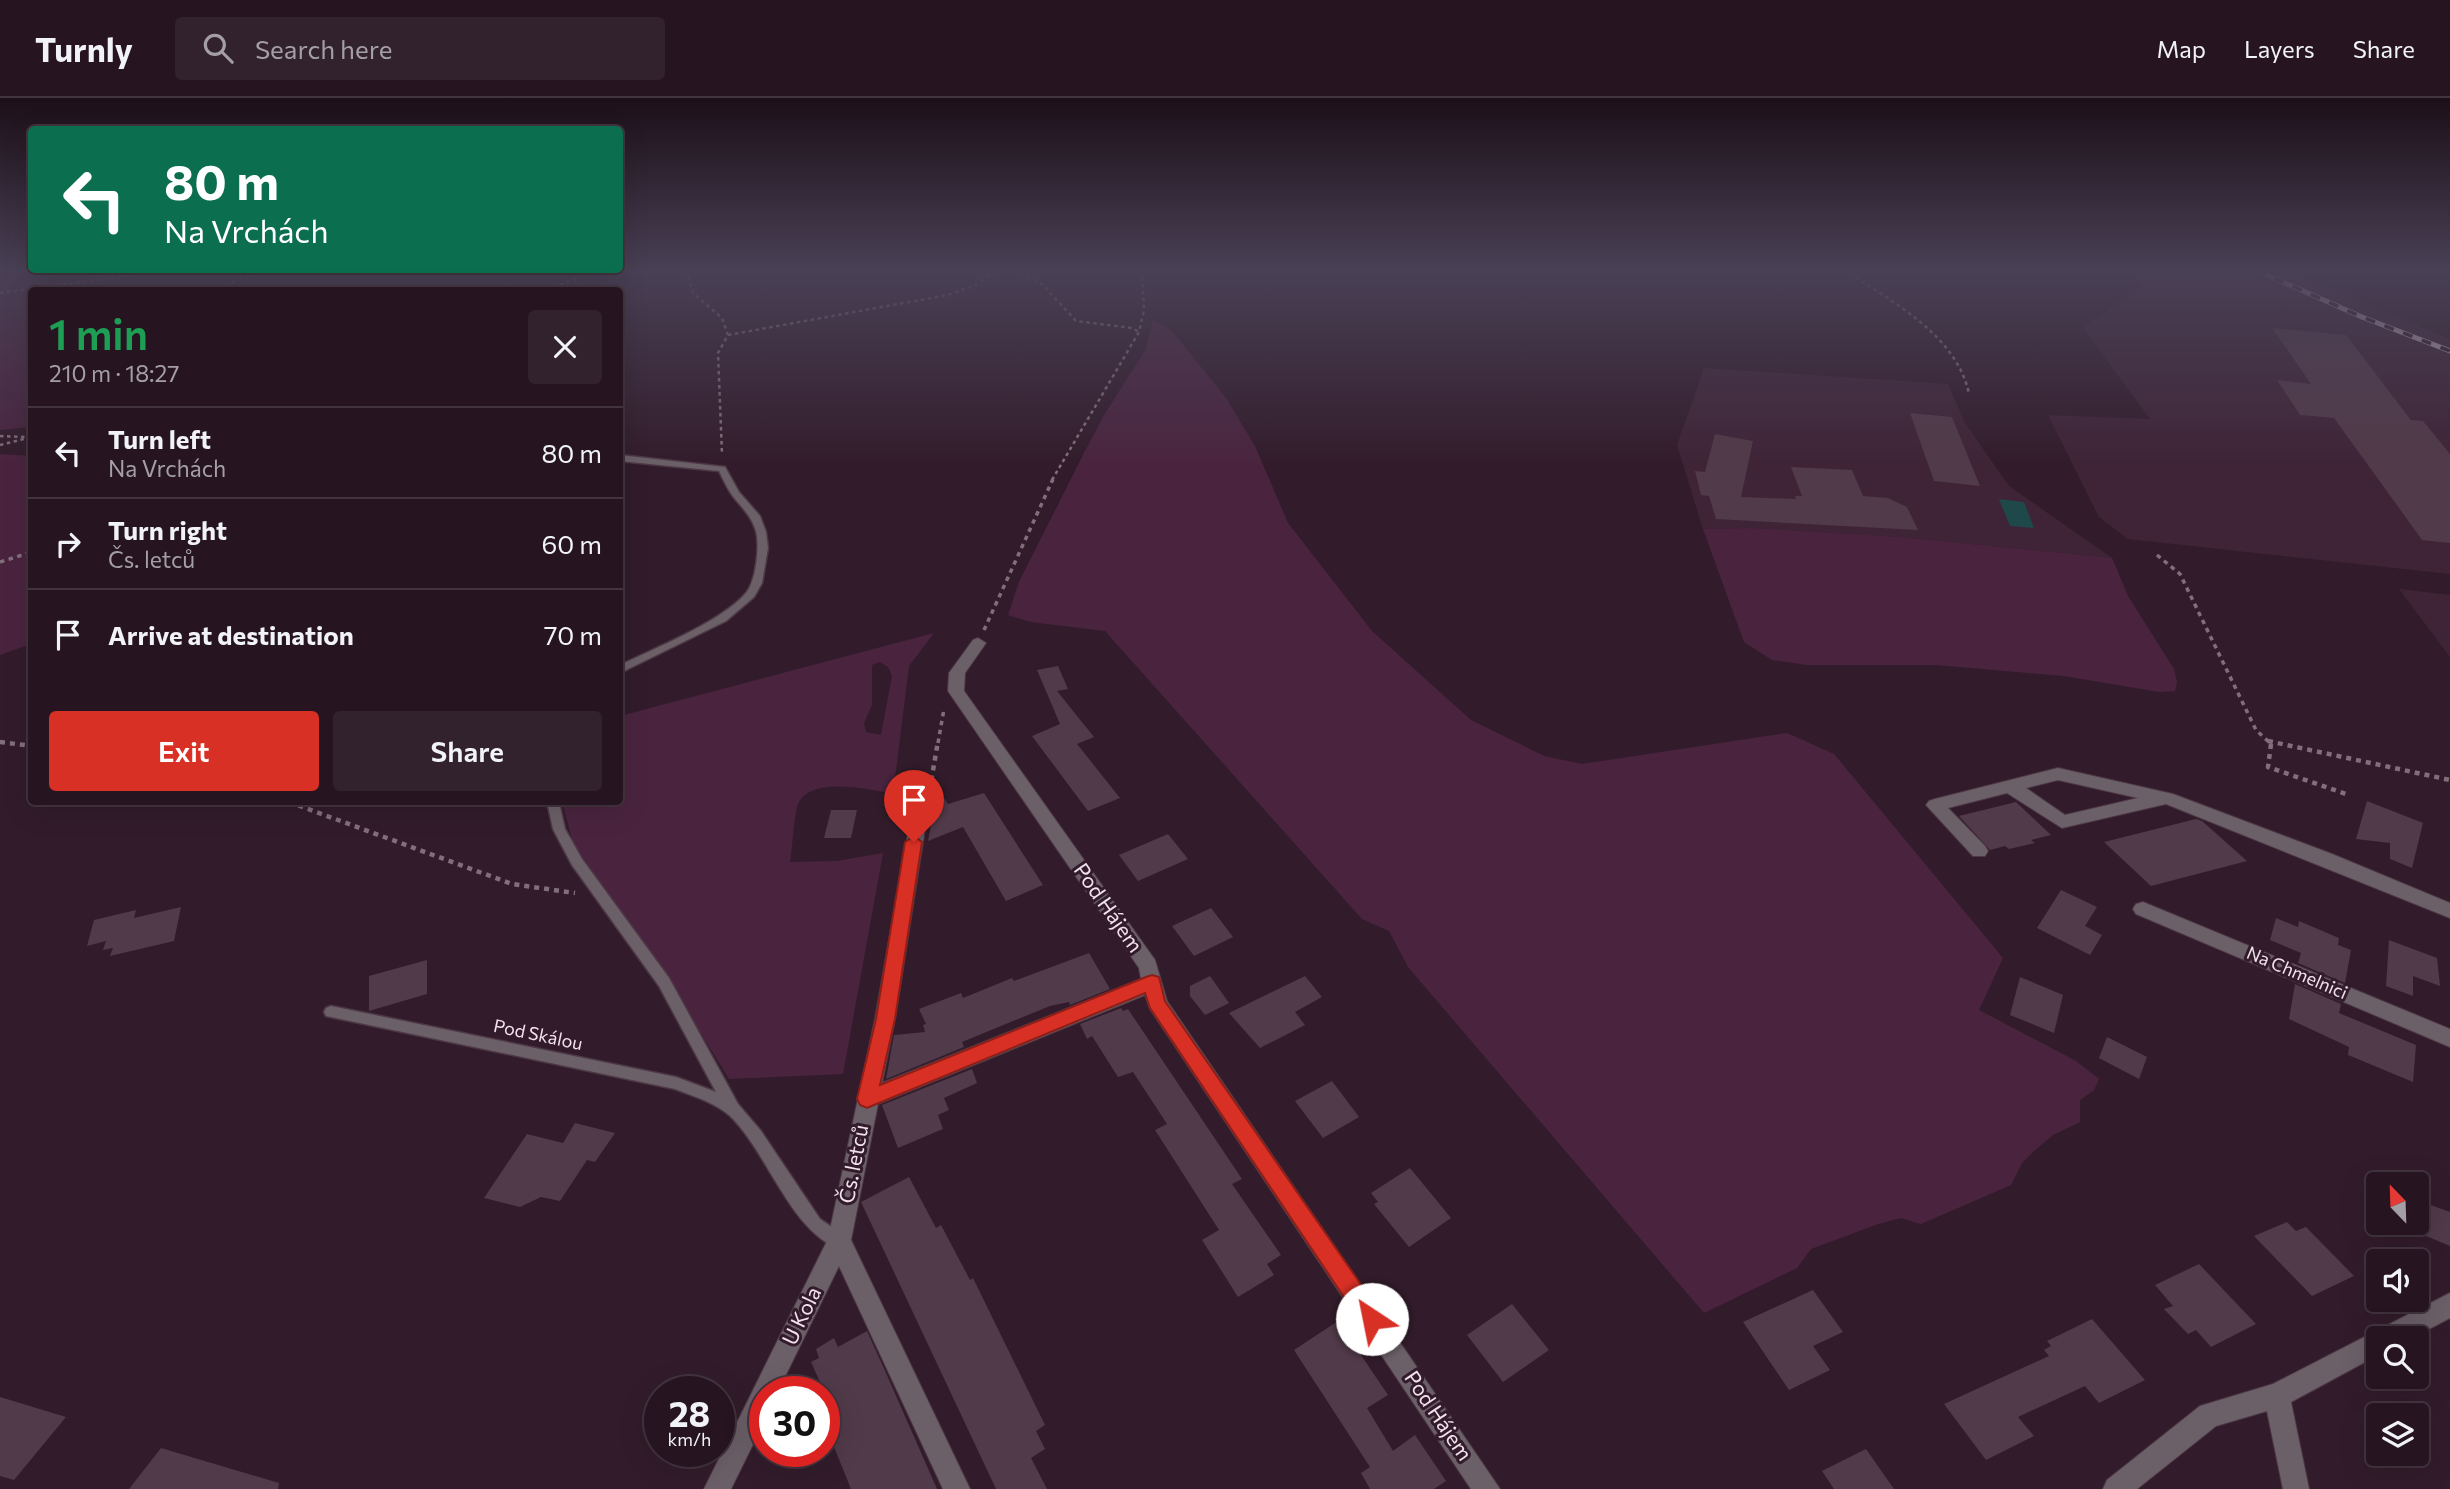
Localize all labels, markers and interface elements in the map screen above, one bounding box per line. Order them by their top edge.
search box [175,17,665,80]
text: Turnly [35,28,133,69]
icon: search [199,29,237,67]
text: Search here [255,33,392,64]
text: Map [2157,34,2206,63]
text: Layers [2244,34,2315,63]
text: Share [2353,34,2415,63]
text: 80 m [164,150,279,210]
icon: left [49,154,140,245]
text: Na Vrchách [164,210,329,250]
text: 1 min [49,307,148,359]
button: close [528,310,602,384]
text: 210 m · 18:27 [49,359,179,387]
text: Turn left [108,423,211,454]
icon: left [49,434,87,472]
text: 80 m [542,437,602,468]
text: Na Vrchách [108,454,226,482]
text: Turn right [108,514,227,545]
icon: right [49,525,87,563]
text: 60 m [542,528,602,559]
text: Čs. letců [108,545,195,573]
icon: arrive [49,616,87,654]
text: Arrive at destination [108,619,354,650]
text: 70 m [544,619,602,650]
button: Exit [49,711,319,791]
button: Share [333,711,602,791]
pin [884,770,944,842]
icon: arrive [895,781,933,819]
street label: Pod Hájem [1069,858,1149,956]
street label: Na Chmelnici [2244,941,2351,1003]
street label: Pod Skálou [492,1014,585,1054]
street label: Čs. letců [833,1122,872,1205]
north arrow [2366,1172,2429,1236]
map controls [2366,1172,2429,1466]
button: sound [2366,1249,2429,1312]
street label: U Kola [776,1282,825,1348]
position arrow [1335,1282,1409,1356]
button: search [2366,1326,2429,1389]
street label: Pod Hájem [1400,1366,1478,1465]
speed limit sign: 30 [749,1376,840,1467]
text: 28 [669,1391,710,1434]
button: layers [2366,1403,2429,1466]
text: km/h [668,1428,711,1450]

